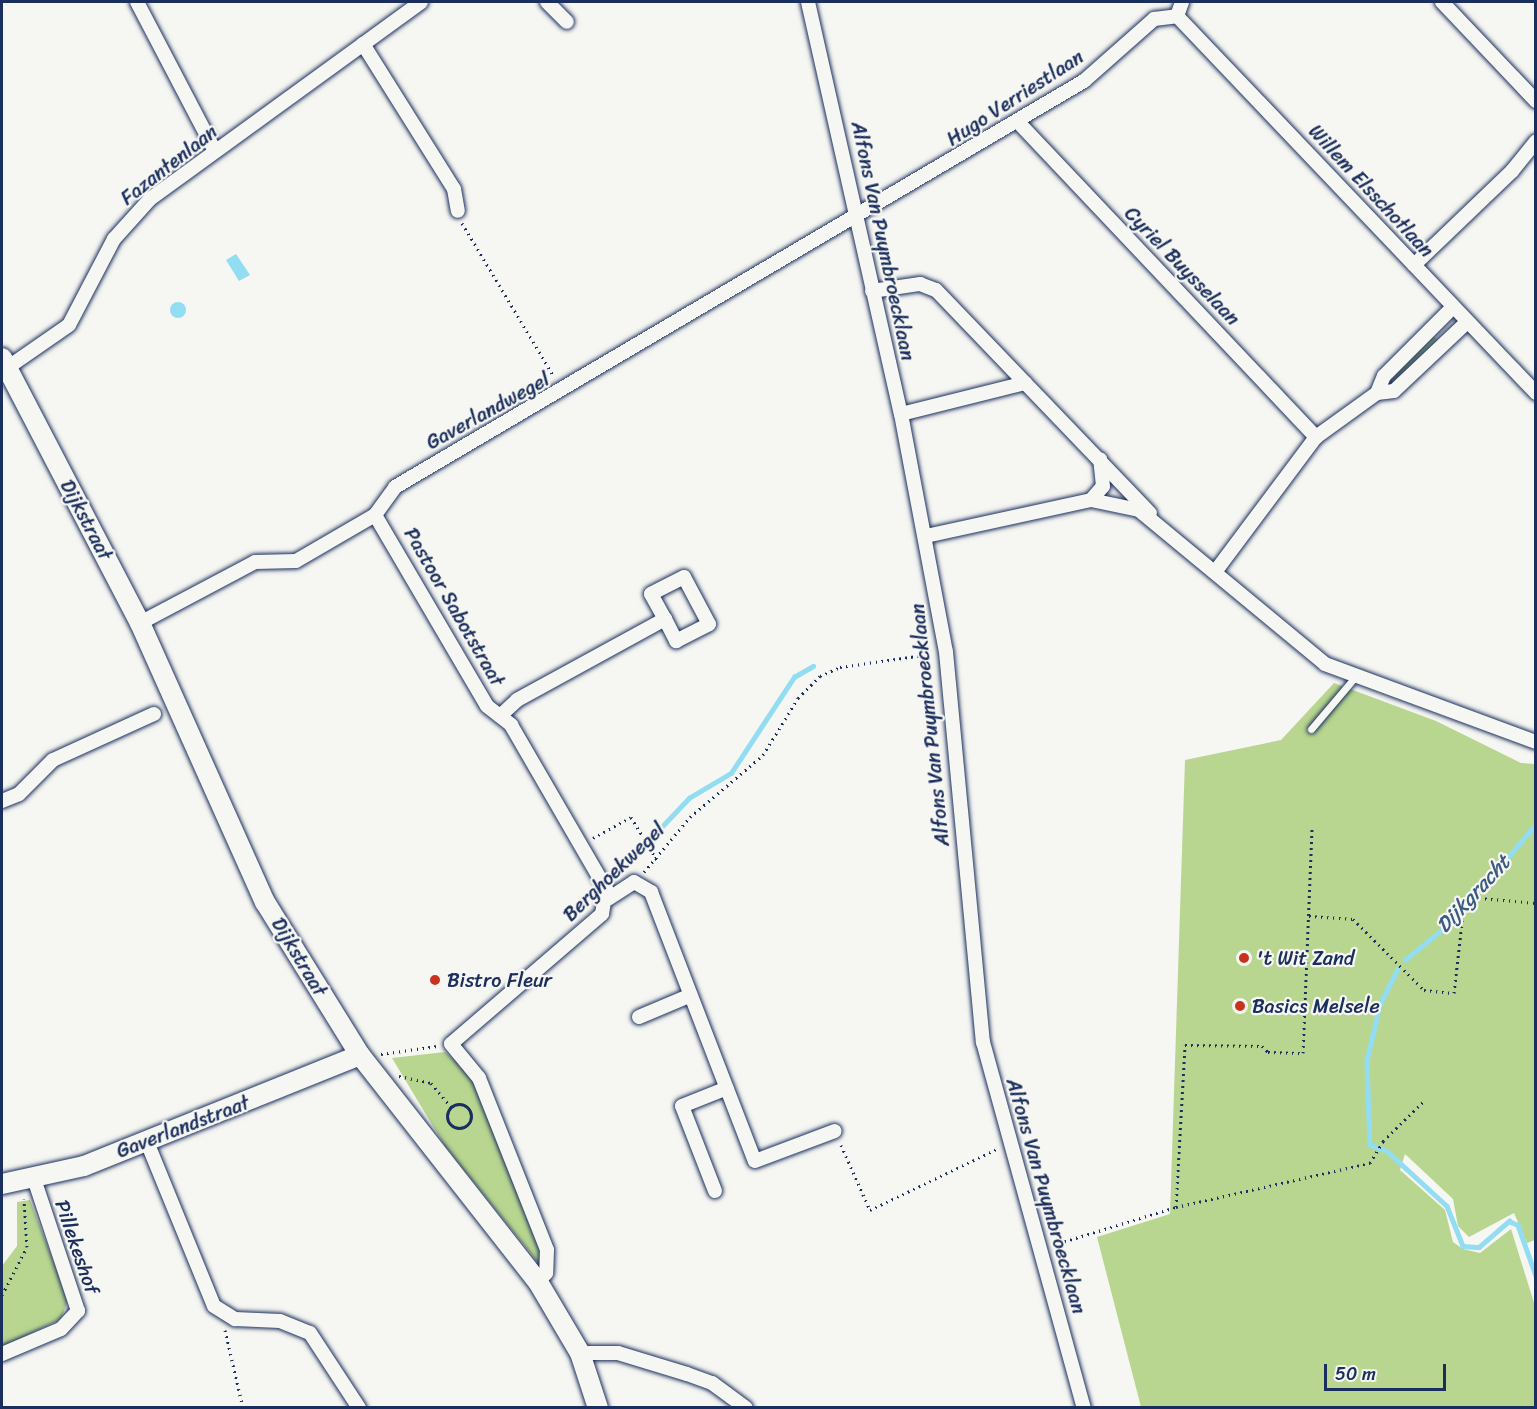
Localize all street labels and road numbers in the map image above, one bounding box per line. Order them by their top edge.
street label: Hugo Verriestlaan [943,45,1087,151]
street label: Alfons Van Puymbroecklaan [846,119,920,363]
street label: Fazantenlaan [116,120,222,210]
street label: Willem Elsschotlaan [1303,120,1439,262]
street label: Cyriel Buysselaan [1119,202,1245,330]
street label: Gaverlandwegel [422,367,554,455]
street label: Dijkstraat [55,476,117,564]
street label: Pastoor Sabotstraat [399,523,509,691]
street label: Alfons Van Puymbroecklaan [905,602,955,848]
street label: Berghoekwegel [558,817,670,927]
street label: Dijkstraat [266,913,332,1001]
street label: Alfons Van Puymbroecklaan [1001,1075,1091,1317]
street label: Gaverlandstraat [113,1091,253,1163]
street label: Pillekeshof [50,1197,104,1297]

